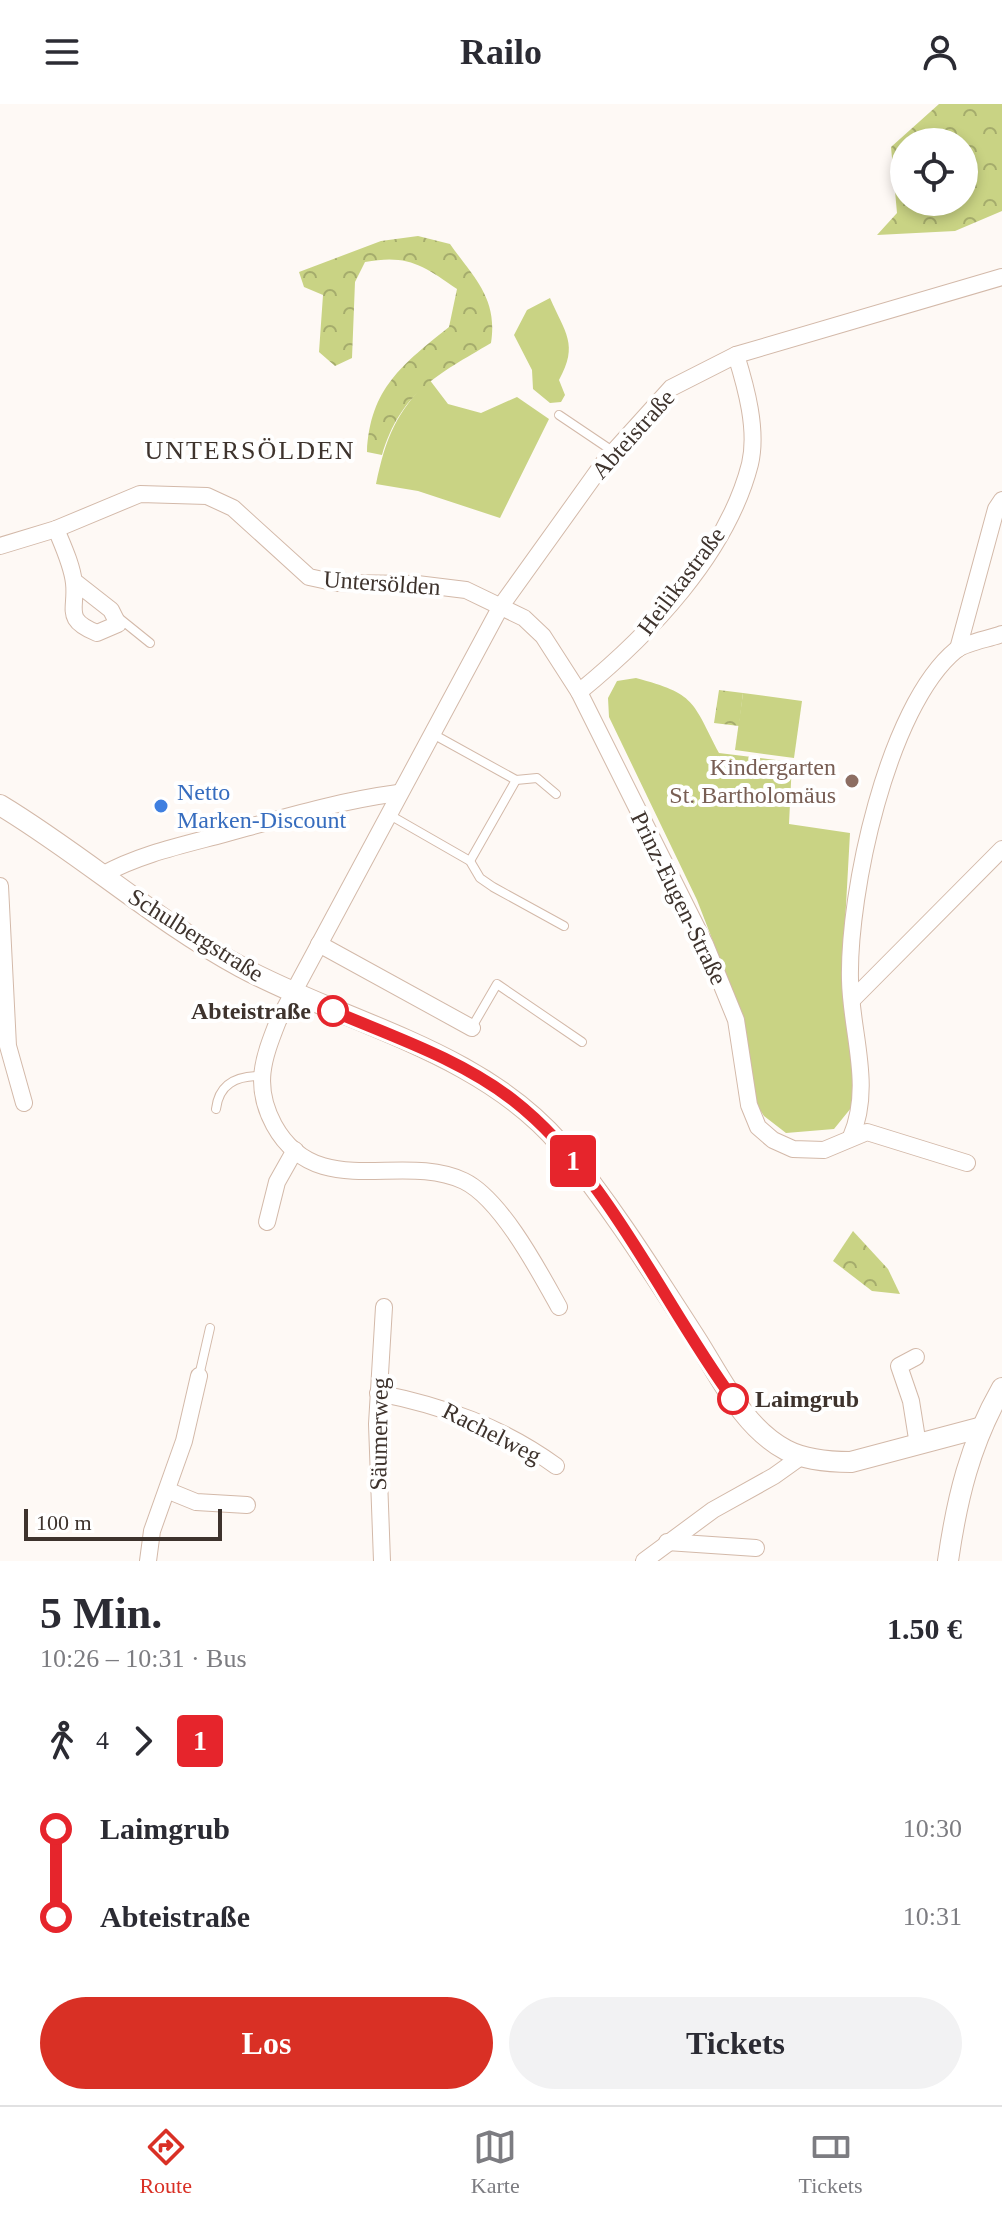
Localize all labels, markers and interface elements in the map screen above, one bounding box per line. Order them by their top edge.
icon: menu [40,30,84,74]
icon: person [918,30,962,74]
text: Railo [460,32,542,72]
map controls [890,128,978,216]
button: locate [890,128,978,216]
street label: Abteistraße [586,384,680,484]
district label: UNTERSÖLDEN [144,436,356,465]
street label: Heilikastraße [632,522,730,640]
street label: Untersölden [323,566,441,600]
place label: Kindergarten St. Bartholomäus [669,754,836,808]
marker: Kindergarten St. Bartholomäus [843,772,861,790]
place label: Netto Marken-Discount [177,779,347,833]
marker: Netto Marken-Discount [152,797,170,815]
street label: Prinz-Eugen-Straße [626,807,732,989]
street label: Schulbergstraße [124,883,268,987]
marker: Abteistraße [318,996,348,1026]
place label: Abteistraße [191,998,311,1024]
line badge: 1 [547,1135,599,1187]
text: 1 [566,1145,580,1176]
street label: Säumerweg [365,1377,393,1491]
marker: Laimgrub [718,1384,748,1414]
place label: Laimgrub [755,1386,859,1412]
street label: Rachelweg [439,1397,545,1469]
scale bar [24,1505,222,1541]
text: 100 m [36,1510,92,1535]
text: 5 Min. [40,1589,162,1638]
text: 1.50 € [887,1612,962,1645]
text: 10:26 – 10:31 · Bus [40,1644,247,1673]
icon: walk [40,1719,84,1763]
icon: forward [121,1719,165,1763]
text: 1 [193,1725,207,1756]
text: 4 [96,1726,109,1755]
text: Laimgrub [100,1812,230,1845]
text: 10:30 [903,1814,962,1843]
text: Abteistraße [100,1900,250,1933]
text: 10:31 [903,1902,962,1931]
button: Los [40,1997,493,2089]
button: Tickets [509,1997,962,2089]
tab: Route [139,2125,192,2199]
tab: Karte [471,2125,520,2199]
tab: Tickets [799,2125,863,2199]

